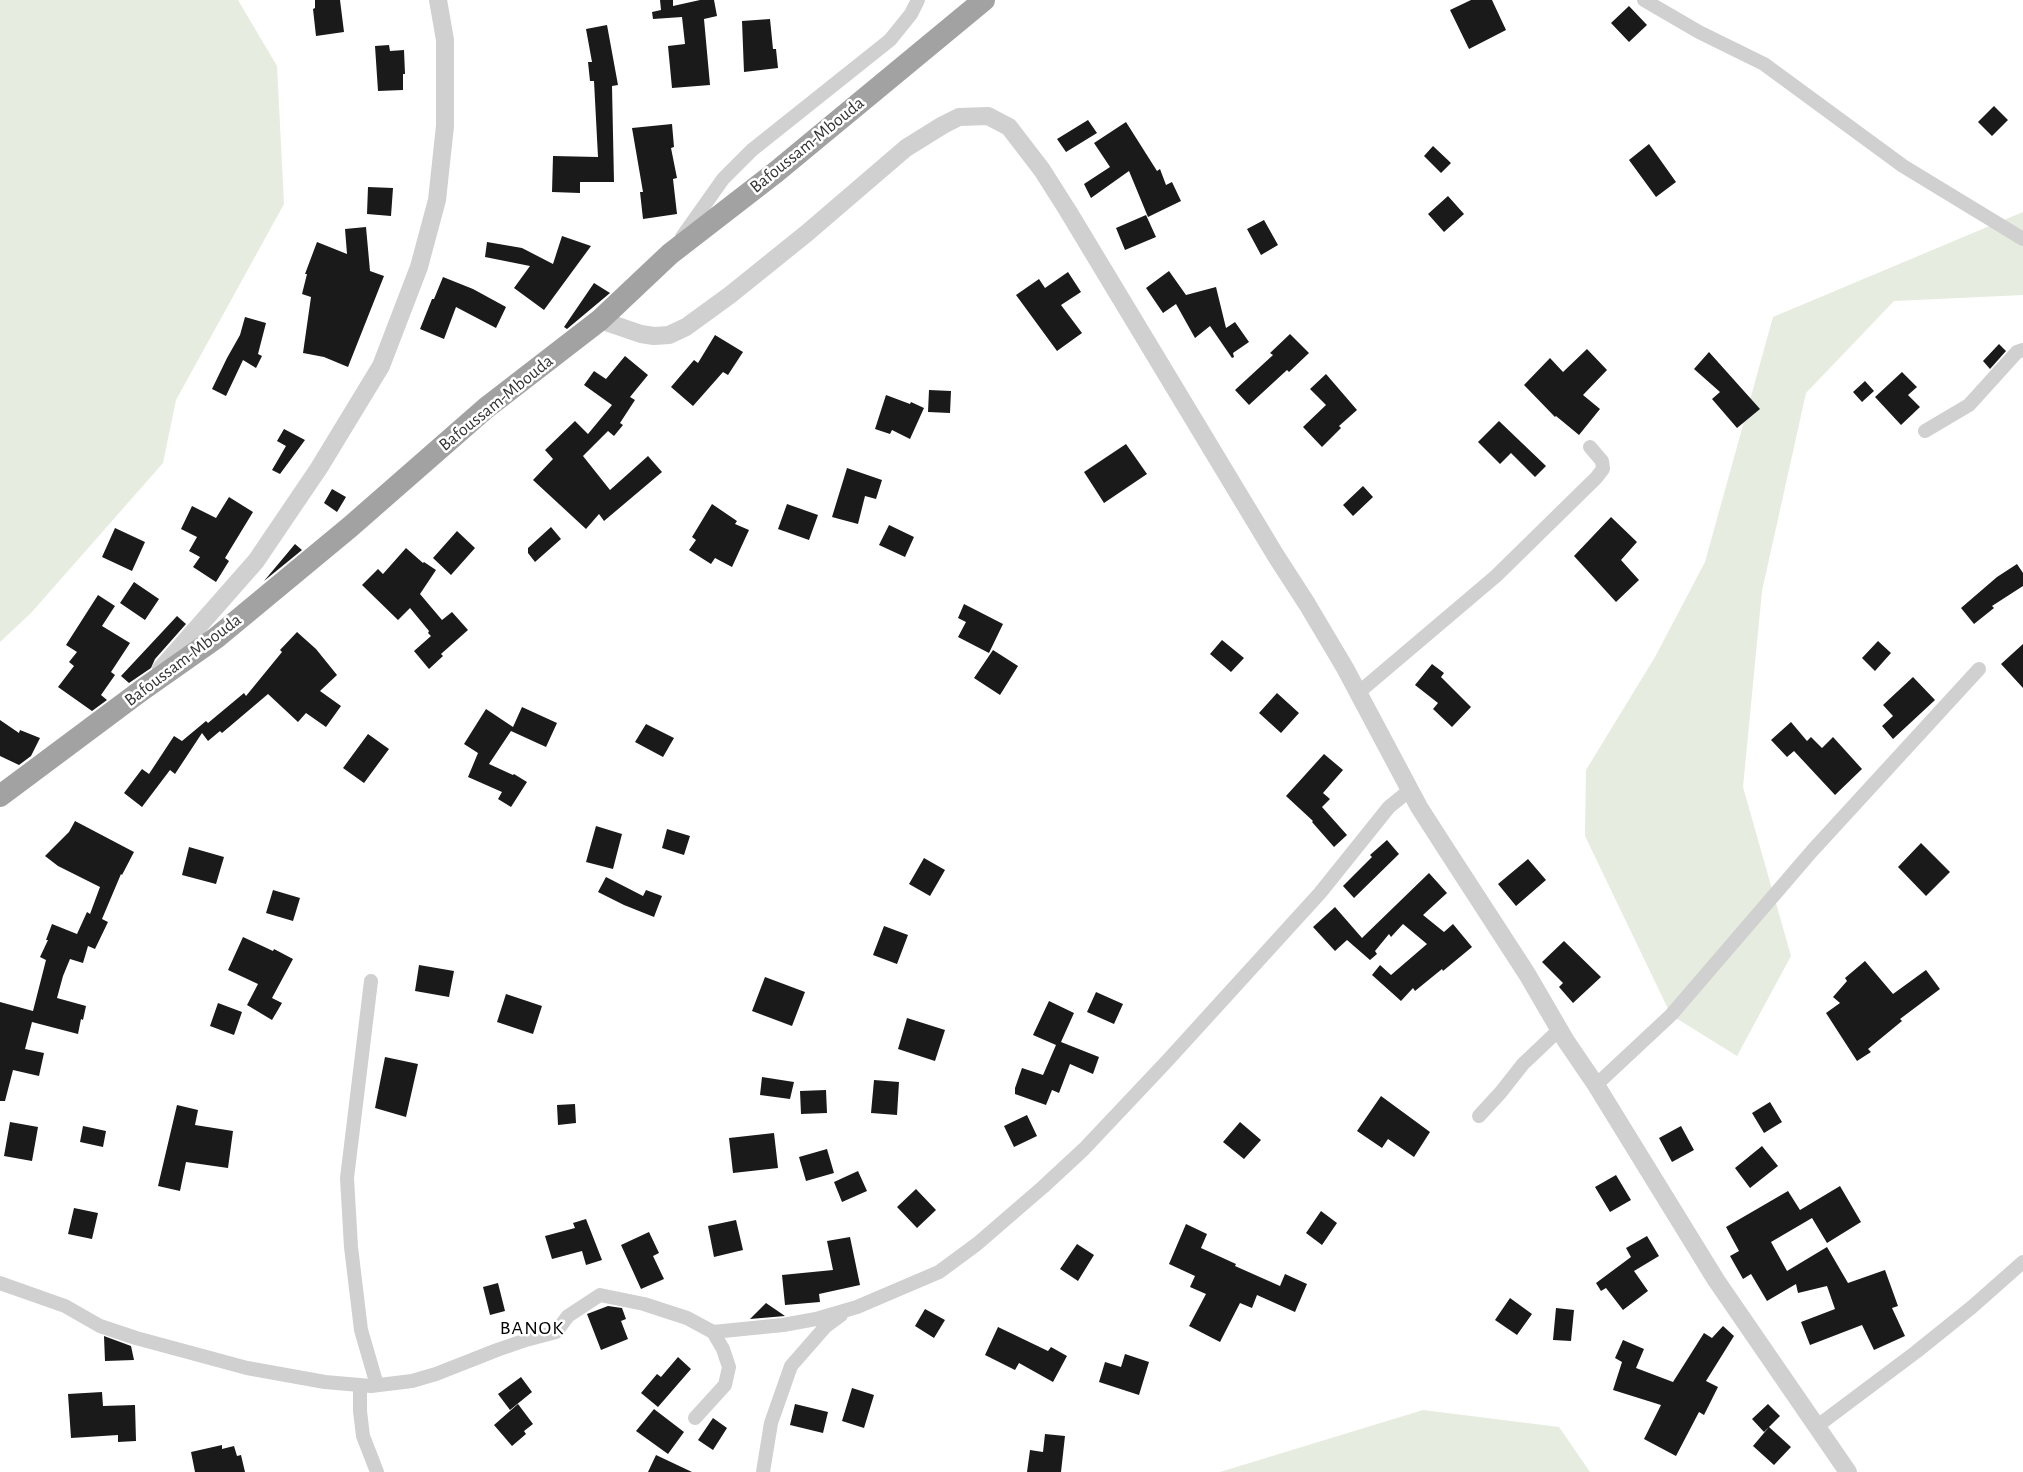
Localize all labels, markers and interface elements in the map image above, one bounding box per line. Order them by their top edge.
street label: Bafoussam-Mbouda [745,92,869,198]
street label: Bafoussam-Mbouda [434,350,558,456]
street label: Bafoussam-Mbouda [120,609,246,711]
district label: BANOK [499,1316,565,1340]

